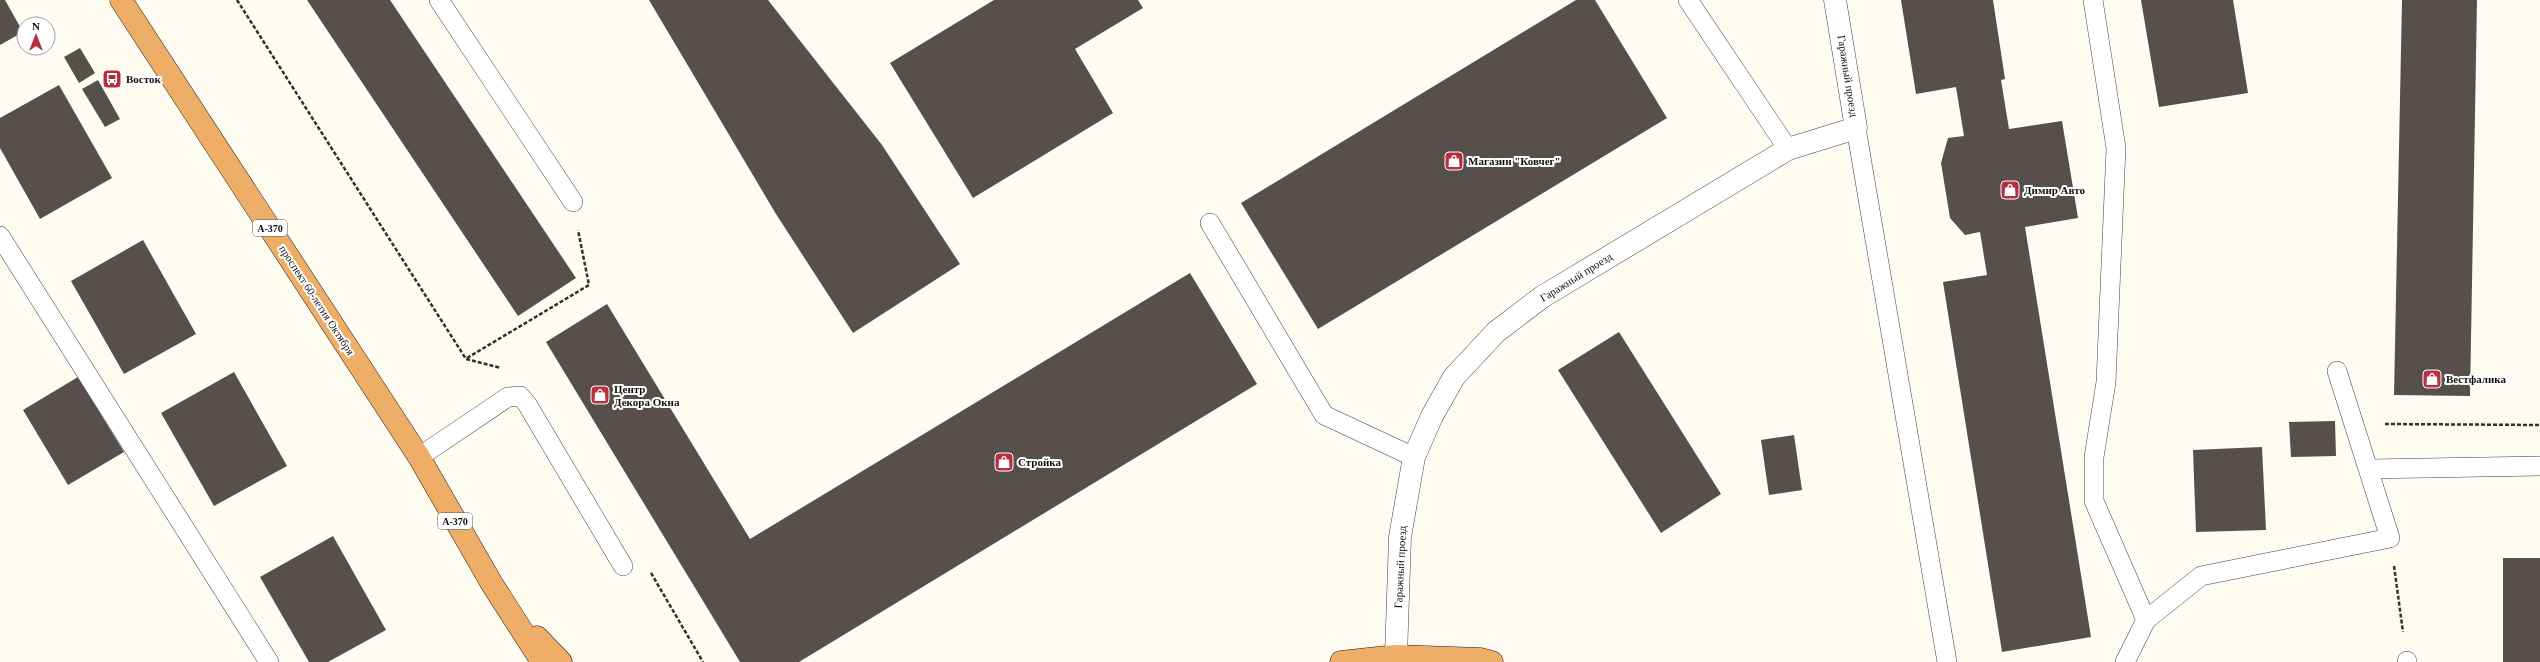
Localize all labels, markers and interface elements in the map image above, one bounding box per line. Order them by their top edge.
north arrow [16,16,56,56]
text: N [32,20,40,32]
street label: Гаражный проезд [1836,34,1860,118]
bus stop icon: Восток [101,68,123,90]
place label: Восток [126,73,161,85]
shop icon: Магазин "Ковчег" [1443,150,1465,172]
place label: Магазин "Ковчег" [1468,155,1561,167]
shop icon: Димир Авто [1999,179,2021,201]
place label: Димир Авто [2024,184,2085,196]
road number: А-370 [253,220,287,236]
street label: проспект 60-летия Октября [277,243,357,357]
street label: Гаражный проезд [1538,250,1615,304]
shop icon: Вестфалика [2421,368,2443,390]
place label: Вестфалика [2446,373,2507,385]
place label: Центр Декора Окна [614,383,680,408]
shop icon: Центр Декора Окна [589,384,611,406]
shop icon: Стройка [993,451,1015,473]
place label: Стройка [1018,456,1061,468]
road number: А-370 [438,513,472,529]
street label: Гаражный проезд [1392,525,1408,609]

